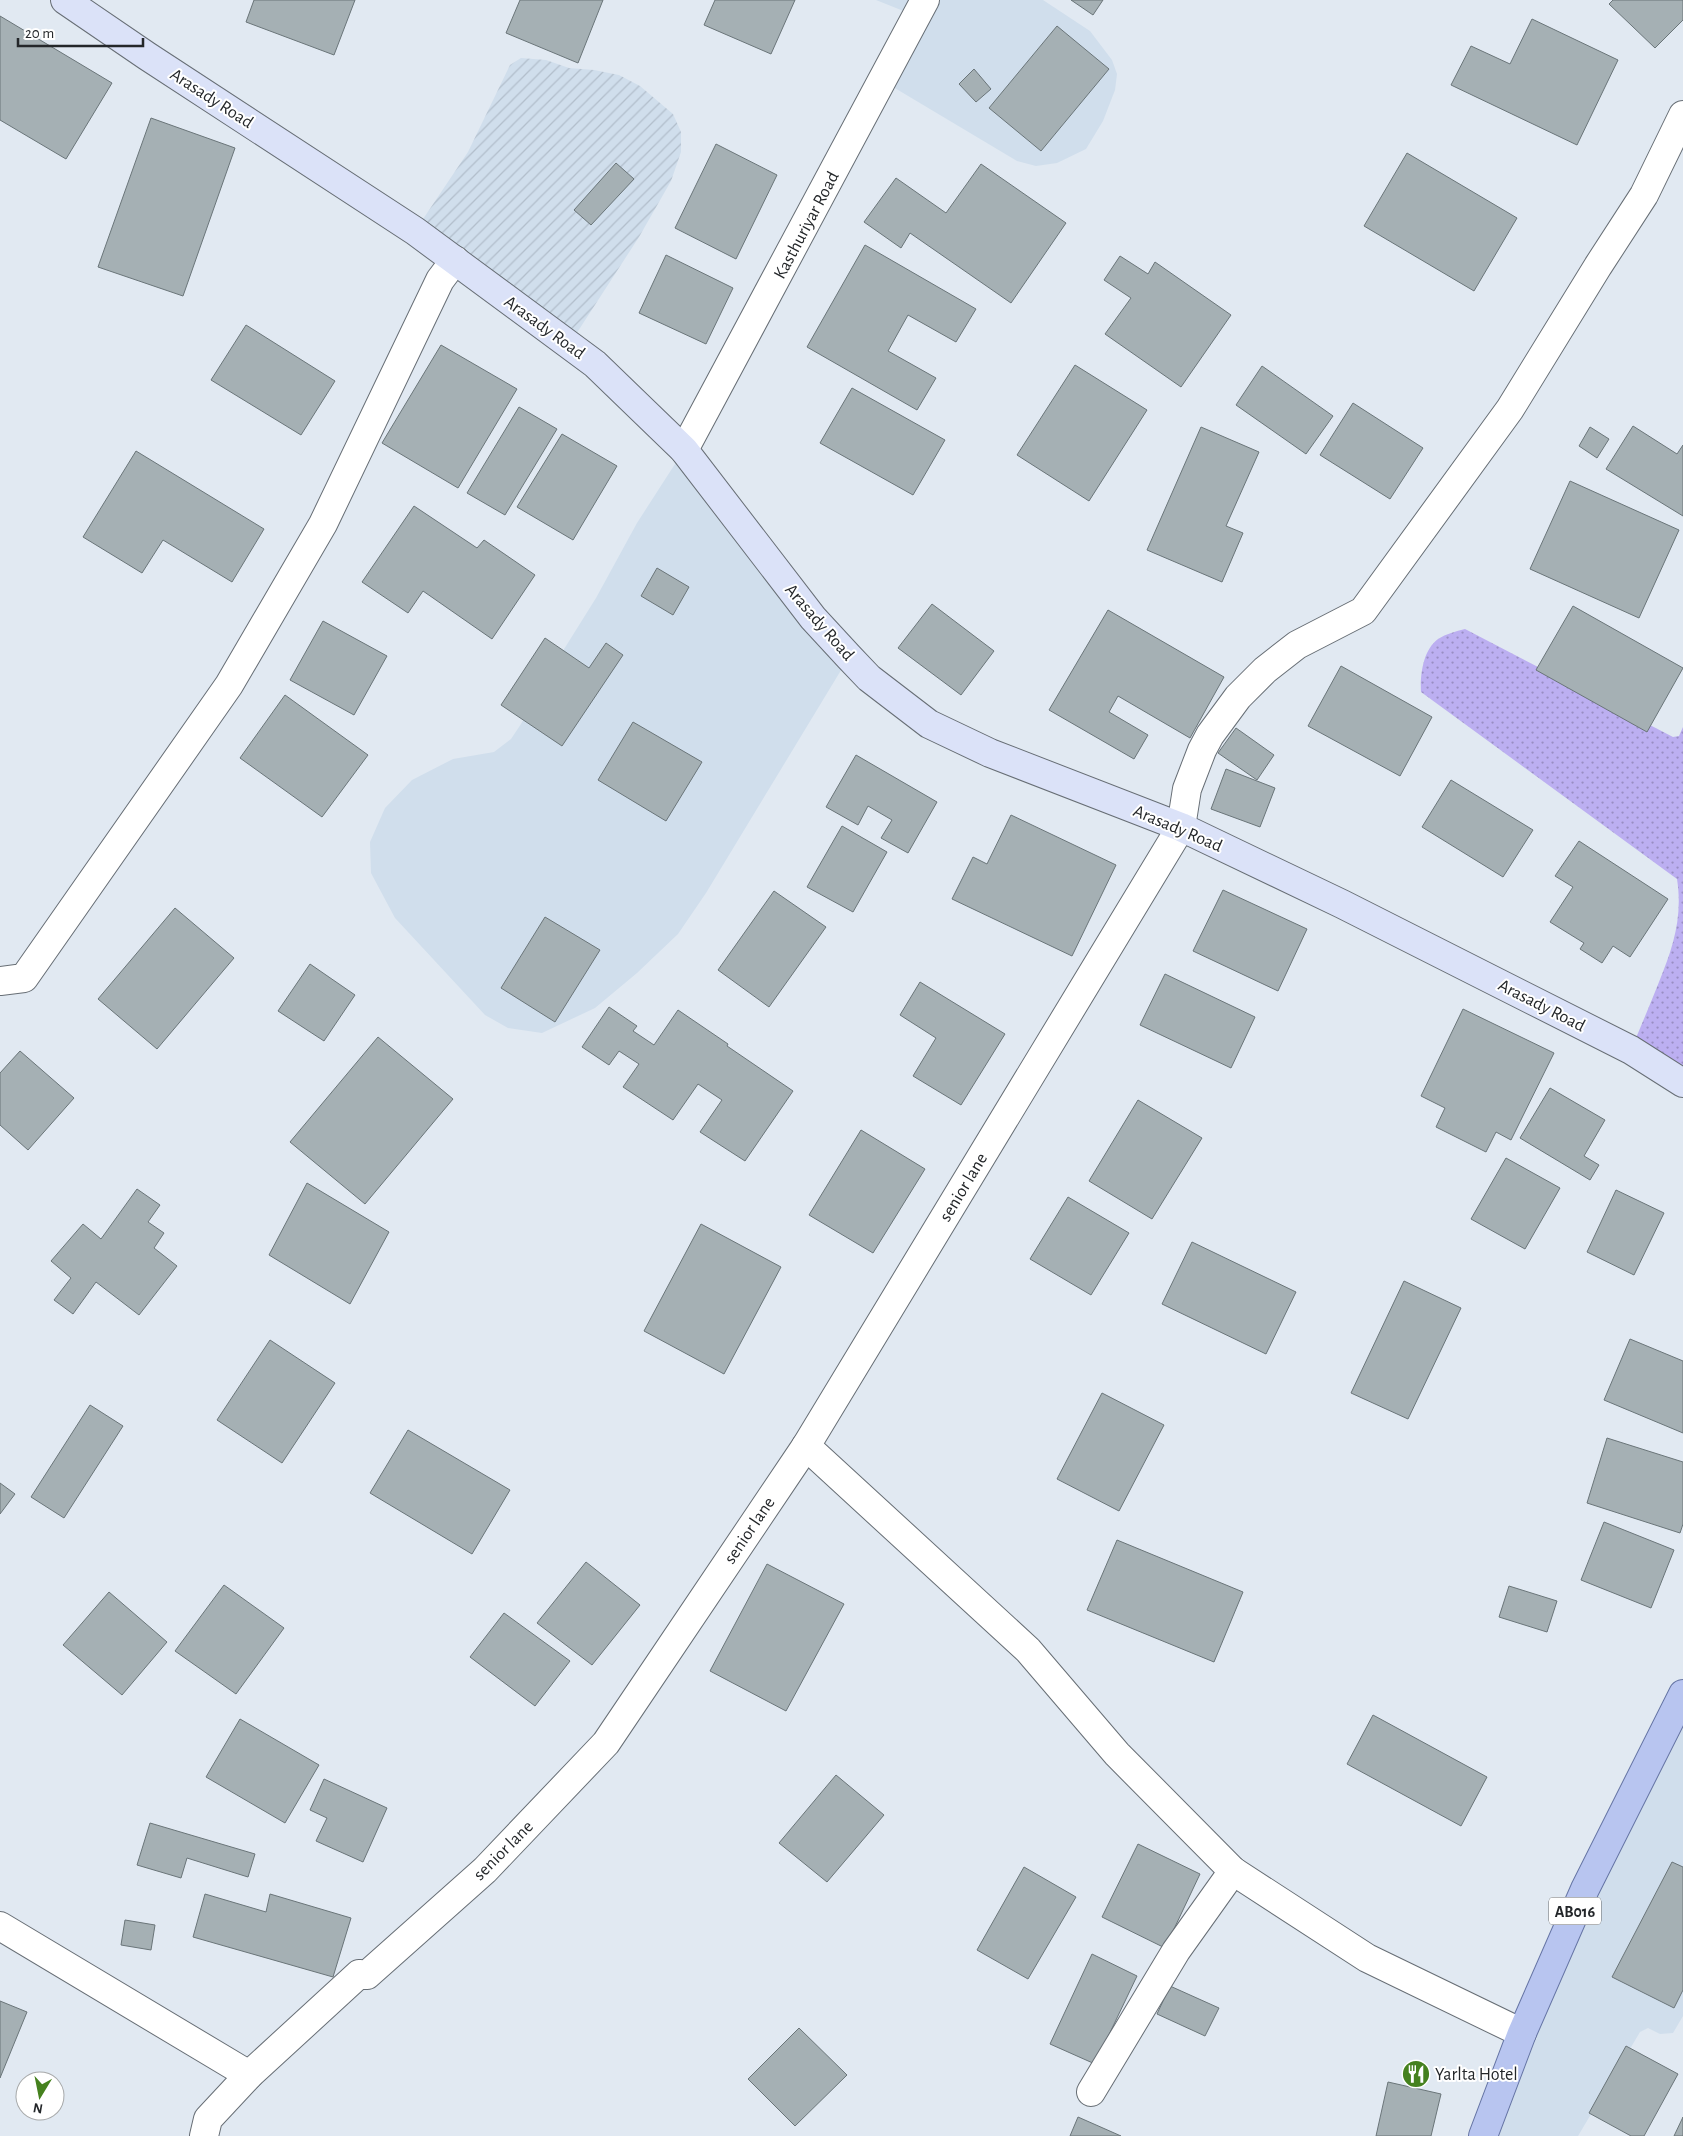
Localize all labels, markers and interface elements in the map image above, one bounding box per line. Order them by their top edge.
scale bar [18,15,142,47]
text: 20 m [25,26,54,41]
street label: Arasady Road [167,65,256,132]
street label: Kasthuriyar Road [771,169,843,282]
street label: Arasady Road [501,293,588,363]
street label: Arasady Road [781,581,857,664]
street label: Arasady Road [1130,802,1225,856]
street label: Arasady Road [1495,976,1588,1035]
street label: senior lane [937,1150,991,1225]
street label: senior lane [721,1494,779,1567]
street label: senior lane [470,1817,537,1884]
road number: AB016 [1549,1898,1601,1924]
restaurant icon: Yarlta Hotel [1401,2059,1431,2089]
place label: Yarlta Hotel [1435,2066,1518,2084]
north arrow [15,2071,65,2121]
text: N [32,2100,44,2116]

